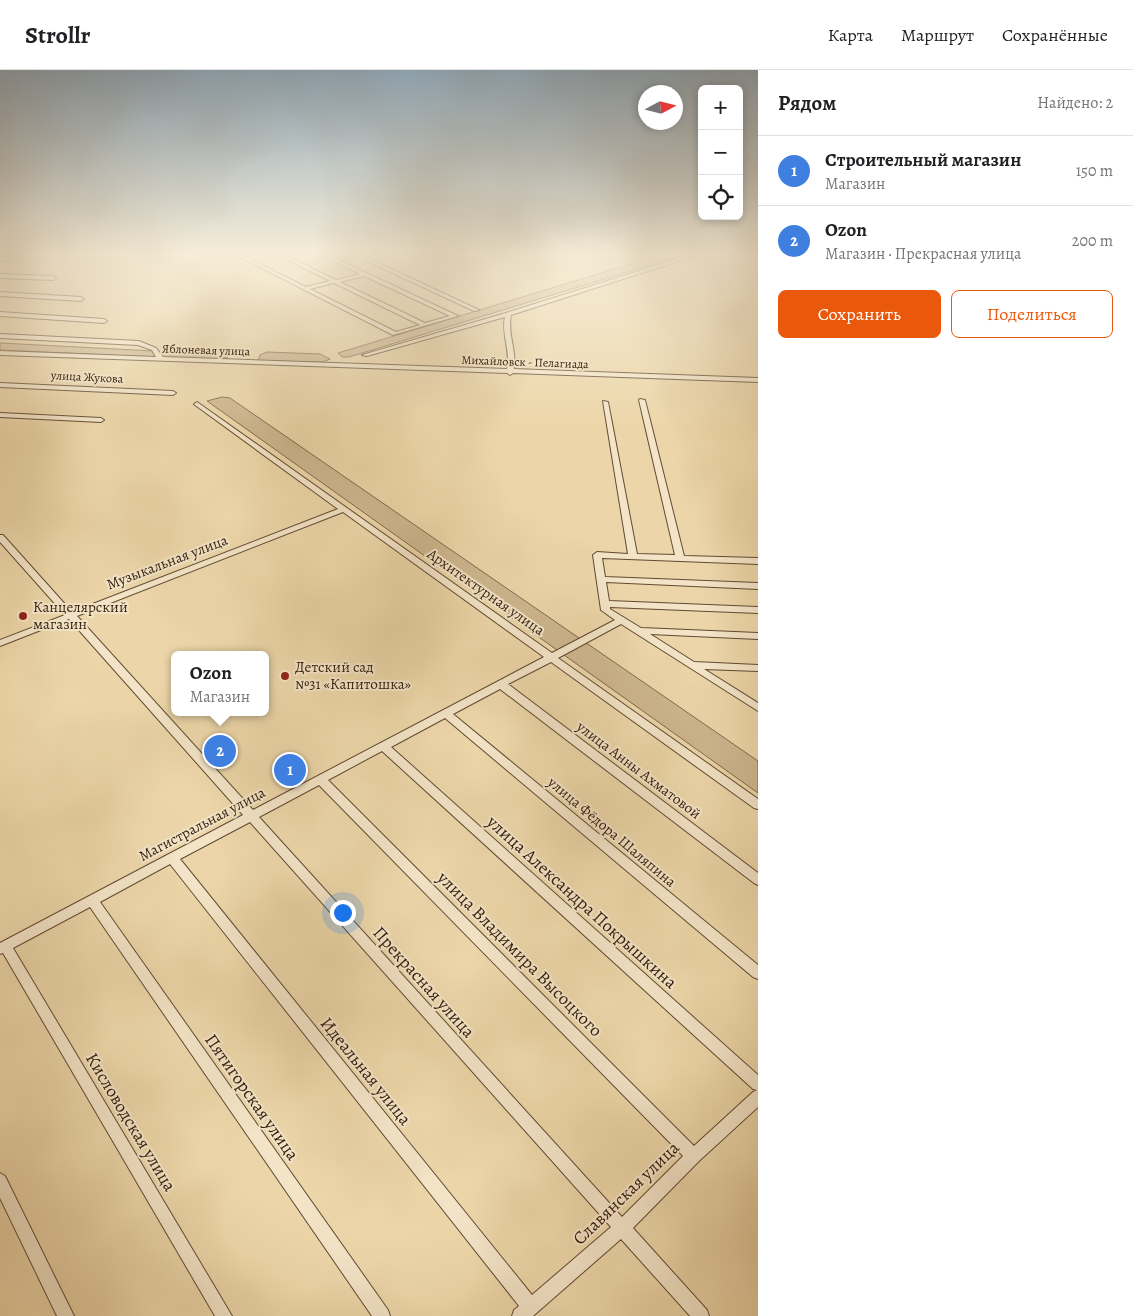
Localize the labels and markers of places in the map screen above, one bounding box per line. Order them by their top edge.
place label: Канцелярский магазин [33,597,128,634]
marker: Канцелярский магазин [17,610,29,622]
place label: Детский сад №31 «Капитошка» [295,657,412,694]
marker: Детский сад №31 «Капитошка» [279,670,291,682]
pin: 2 [204,732,236,770]
pin: 1 [274,751,306,789]

